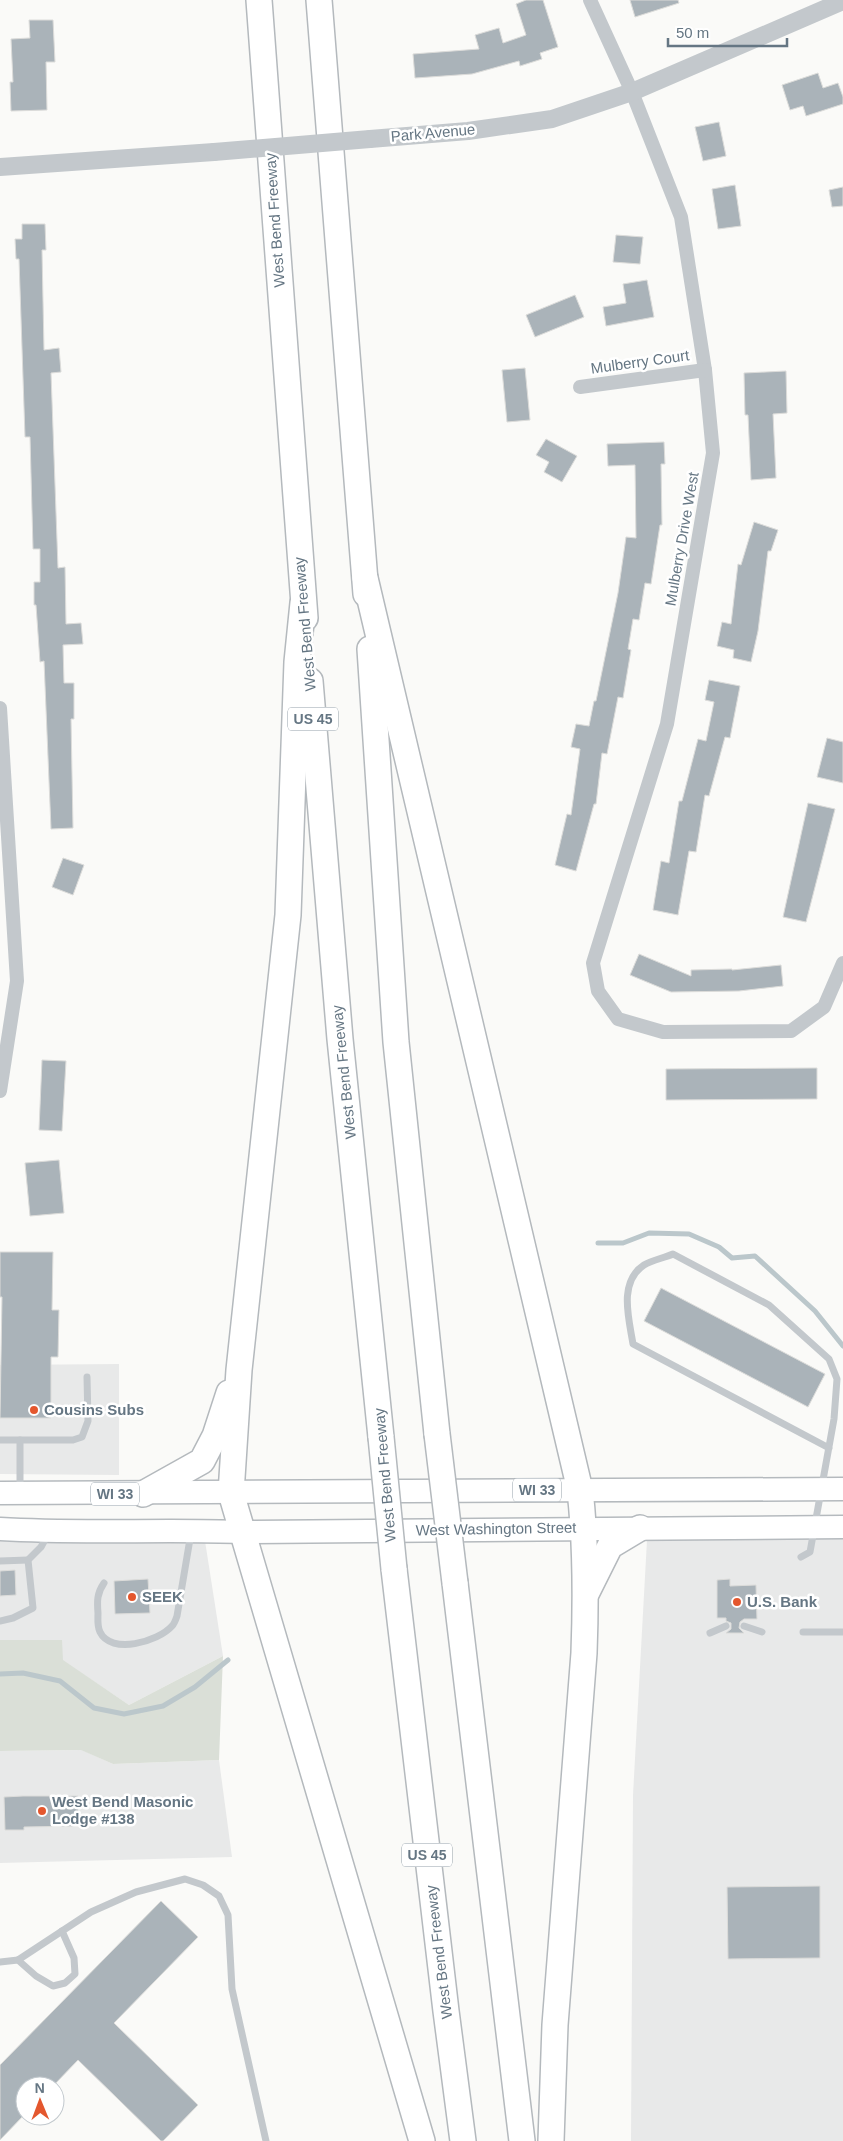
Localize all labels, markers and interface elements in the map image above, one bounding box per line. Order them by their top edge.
scale bar [668,15,787,47]
text: 50 m [676,24,709,41]
street label: Park Avenue [390,120,476,145]
street label: West Bend Freeway [261,152,288,288]
street label: Mulberry Court [590,346,691,377]
street label: Mulberry Drive West [661,470,702,607]
street label: West Bend Freeway [290,556,319,692]
road number: US 45 [288,708,338,731]
street label: West Bend Freeway [328,1004,359,1140]
place label: Cousins Subs [44,1401,144,1418]
marker: Cousins Subs [28,1404,40,1416]
street label: West Bend Freeway [370,1407,399,1543]
road number: WI 33 [513,1478,561,1502]
road number: WI 33 [91,1482,139,1506]
street label: West Washington Street [415,1519,577,1538]
place label: SEEK [142,1588,183,1605]
marker: SEEK [126,1591,138,1603]
place label: U.S. Bank [747,1593,818,1610]
marker: U.S. Bank [731,1596,743,1608]
place label: West Bend Masonic Lodge #138 [52,1793,193,1827]
marker: West Bend Masonic Lodge #138 [36,1805,48,1817]
road number: US 45 [402,1844,452,1866]
street label: West Bend Freeway [422,1884,455,2020]
north arrow [15,2076,65,2126]
text: N [35,2080,45,2096]

